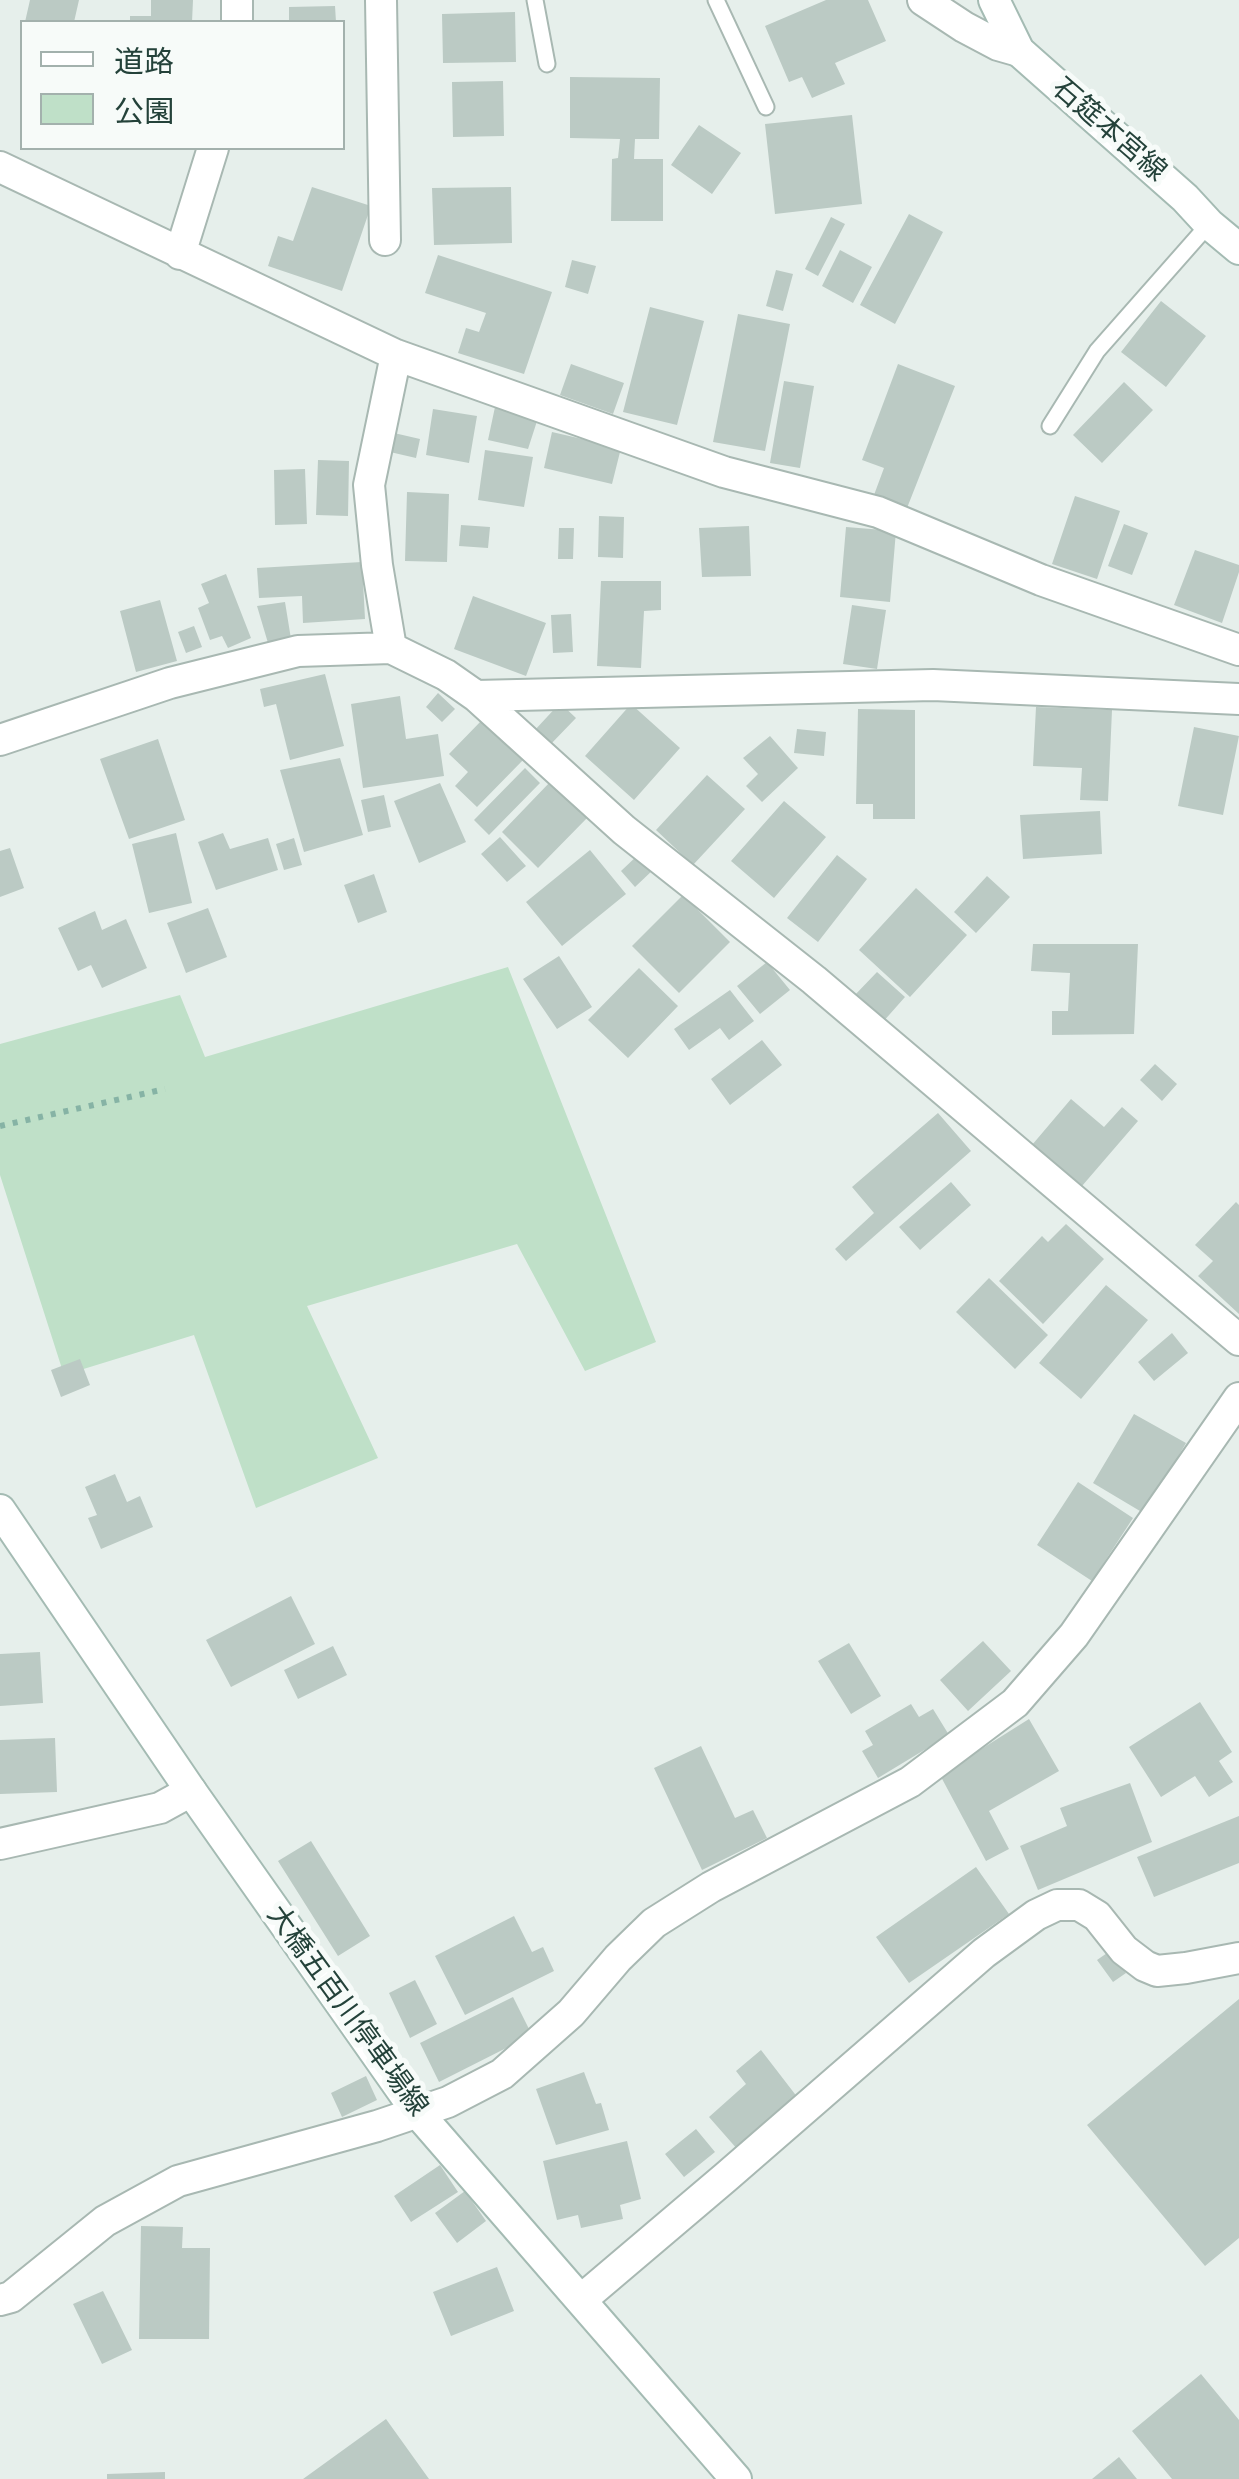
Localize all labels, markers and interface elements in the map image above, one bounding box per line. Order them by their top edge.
legend [20,20,345,150]
text: 道路 [114,41,174,80]
street label: 石筵本宮線 [1045,71,1173,189]
text: 公園 [114,91,174,130]
street label: 大橋五百川停車場線 [259,1899,435,2123]

